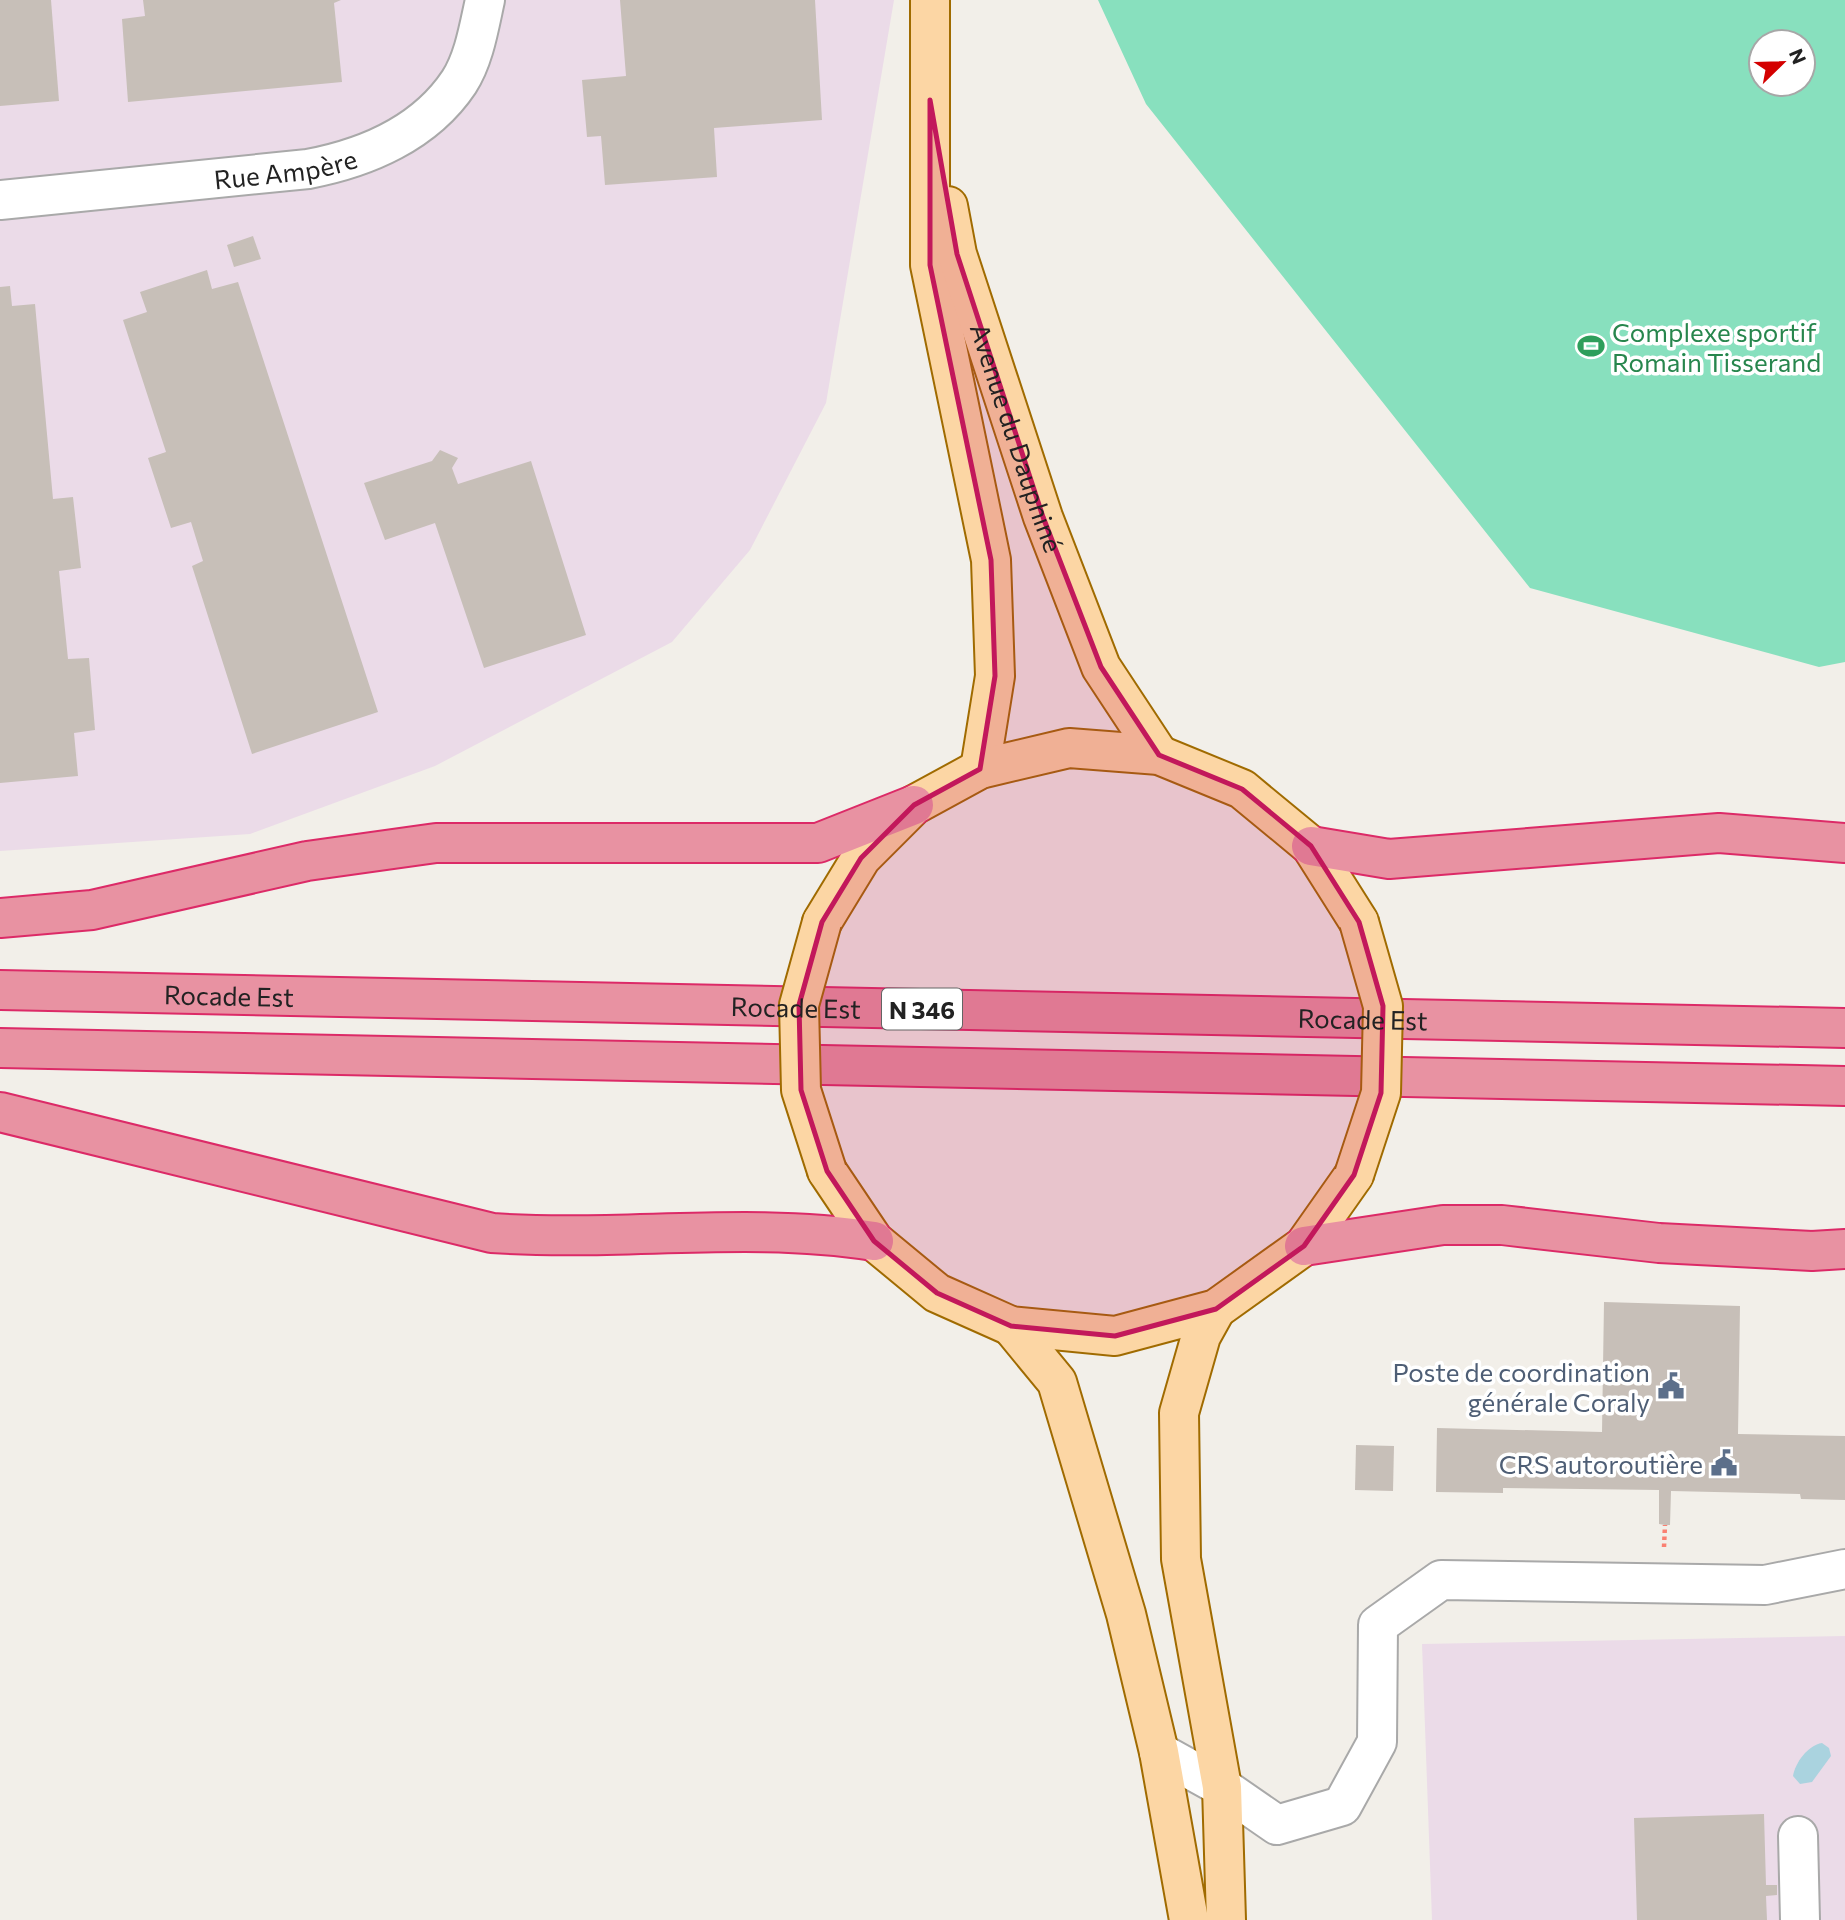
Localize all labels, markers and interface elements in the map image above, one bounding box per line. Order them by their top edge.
north arrow [1747,28,1817,98]
text: N [1785,45,1811,67]
street label: Rue Ampère [212,142,361,194]
place label: Complexe sportif Romain Tisserand [1612,316,1821,377]
street label: Avenue du Dauphiné [965,319,1070,556]
sports icon: Complexe sportif Romain Tisserand [1576,331,1606,361]
street label: Rocade Est [164,978,294,1012]
road number: N 346 [882,988,962,1030]
street label: Rocade Est [730,990,861,1023]
street label: Rocade Est [1297,1001,1428,1035]
place label: Poste de coordination générale Coraly [1392,1356,1650,1417]
public building icon: Poste de coordination générale Coraly [1656,1371,1686,1401]
place label: CRS autoroutière [1499,1448,1703,1479]
public building icon: CRS autoroutière [1709,1448,1739,1478]

